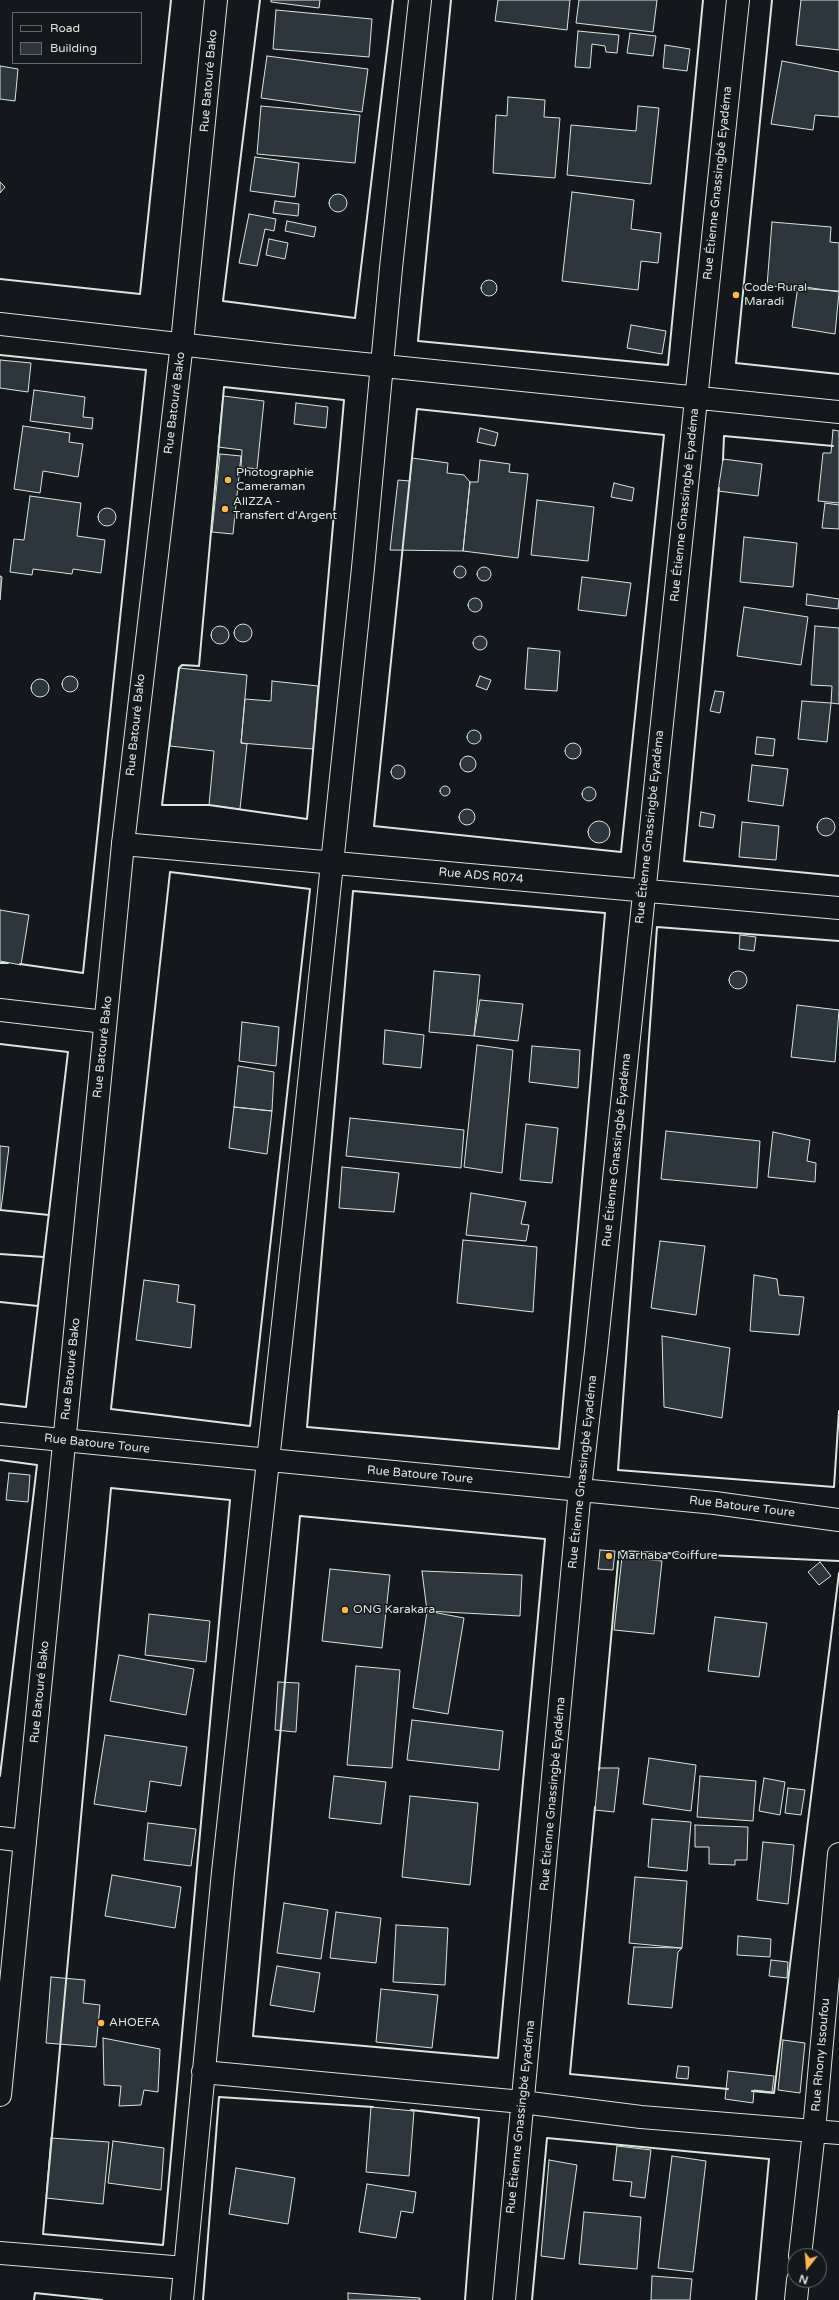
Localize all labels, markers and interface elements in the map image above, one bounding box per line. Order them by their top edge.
legend [12,12,142,64]
text: Road [50,21,80,35]
street label: Rue Batouré Bako [197,29,221,133]
text: Building [50,41,97,55]
street label: Rue Étienne Gnassingbé Eyadéma [701,85,735,281]
place label: Code Rural Maradi [744,281,807,309]
marker: Code Rural Maradi [731,290,741,300]
street label: Rue Batouré Bako [162,351,188,455]
street label: Rue Étienne Gnassingbé Eyadéma [668,407,702,603]
place label: Photographie Cameraman [236,466,314,494]
marker: Photographie Cameraman [223,475,233,485]
place label: AlIZZA - Transfert d'Argent [233,495,337,523]
marker: AlIZZA - Transfert d'Argent [220,504,230,514]
street label: Rue Batouré Bako [123,673,149,777]
street label: Rue Étienne Gnassingbé Eyadéma [633,729,667,925]
street label: Rue ADS R074 [438,865,524,887]
street label: Rue Batouré Bako [90,995,116,1099]
street label: Rue Étienne Gnassingbé Eyadéma [600,1052,634,1248]
street label: Rue Batouré Bako [58,1317,84,1421]
street label: Rue Étienne Gnassingbé Eyadéma [566,1374,600,1570]
street label: Rue Batoure Toure [43,1431,151,1457]
street label: Rue Batoure Toure [366,1463,474,1487]
street label: Rue Batoure Toure [688,1493,796,1521]
place label: Marhaba Coiffure [617,1549,718,1563]
marker: Marhaba Coiffure [604,1551,614,1561]
place label: ONG Karakara [353,1603,435,1617]
marker: ONG Karakara [340,1605,350,1615]
street label: Rue Batouré Bako [27,1640,53,1744]
street label: Rue Étienne Gnassingbé Eyadéma [537,1696,569,1892]
street label: Rue Rhony Issoufou [809,1998,833,2112]
place label: AHOEFA [109,2016,160,2030]
marker: AHOEFA [96,2018,106,2028]
street label: Rue Étienne Gnassingbé Eyadéma [504,2019,538,2215]
north arrow [787,2248,827,2288]
text: N [798,2271,810,2287]

